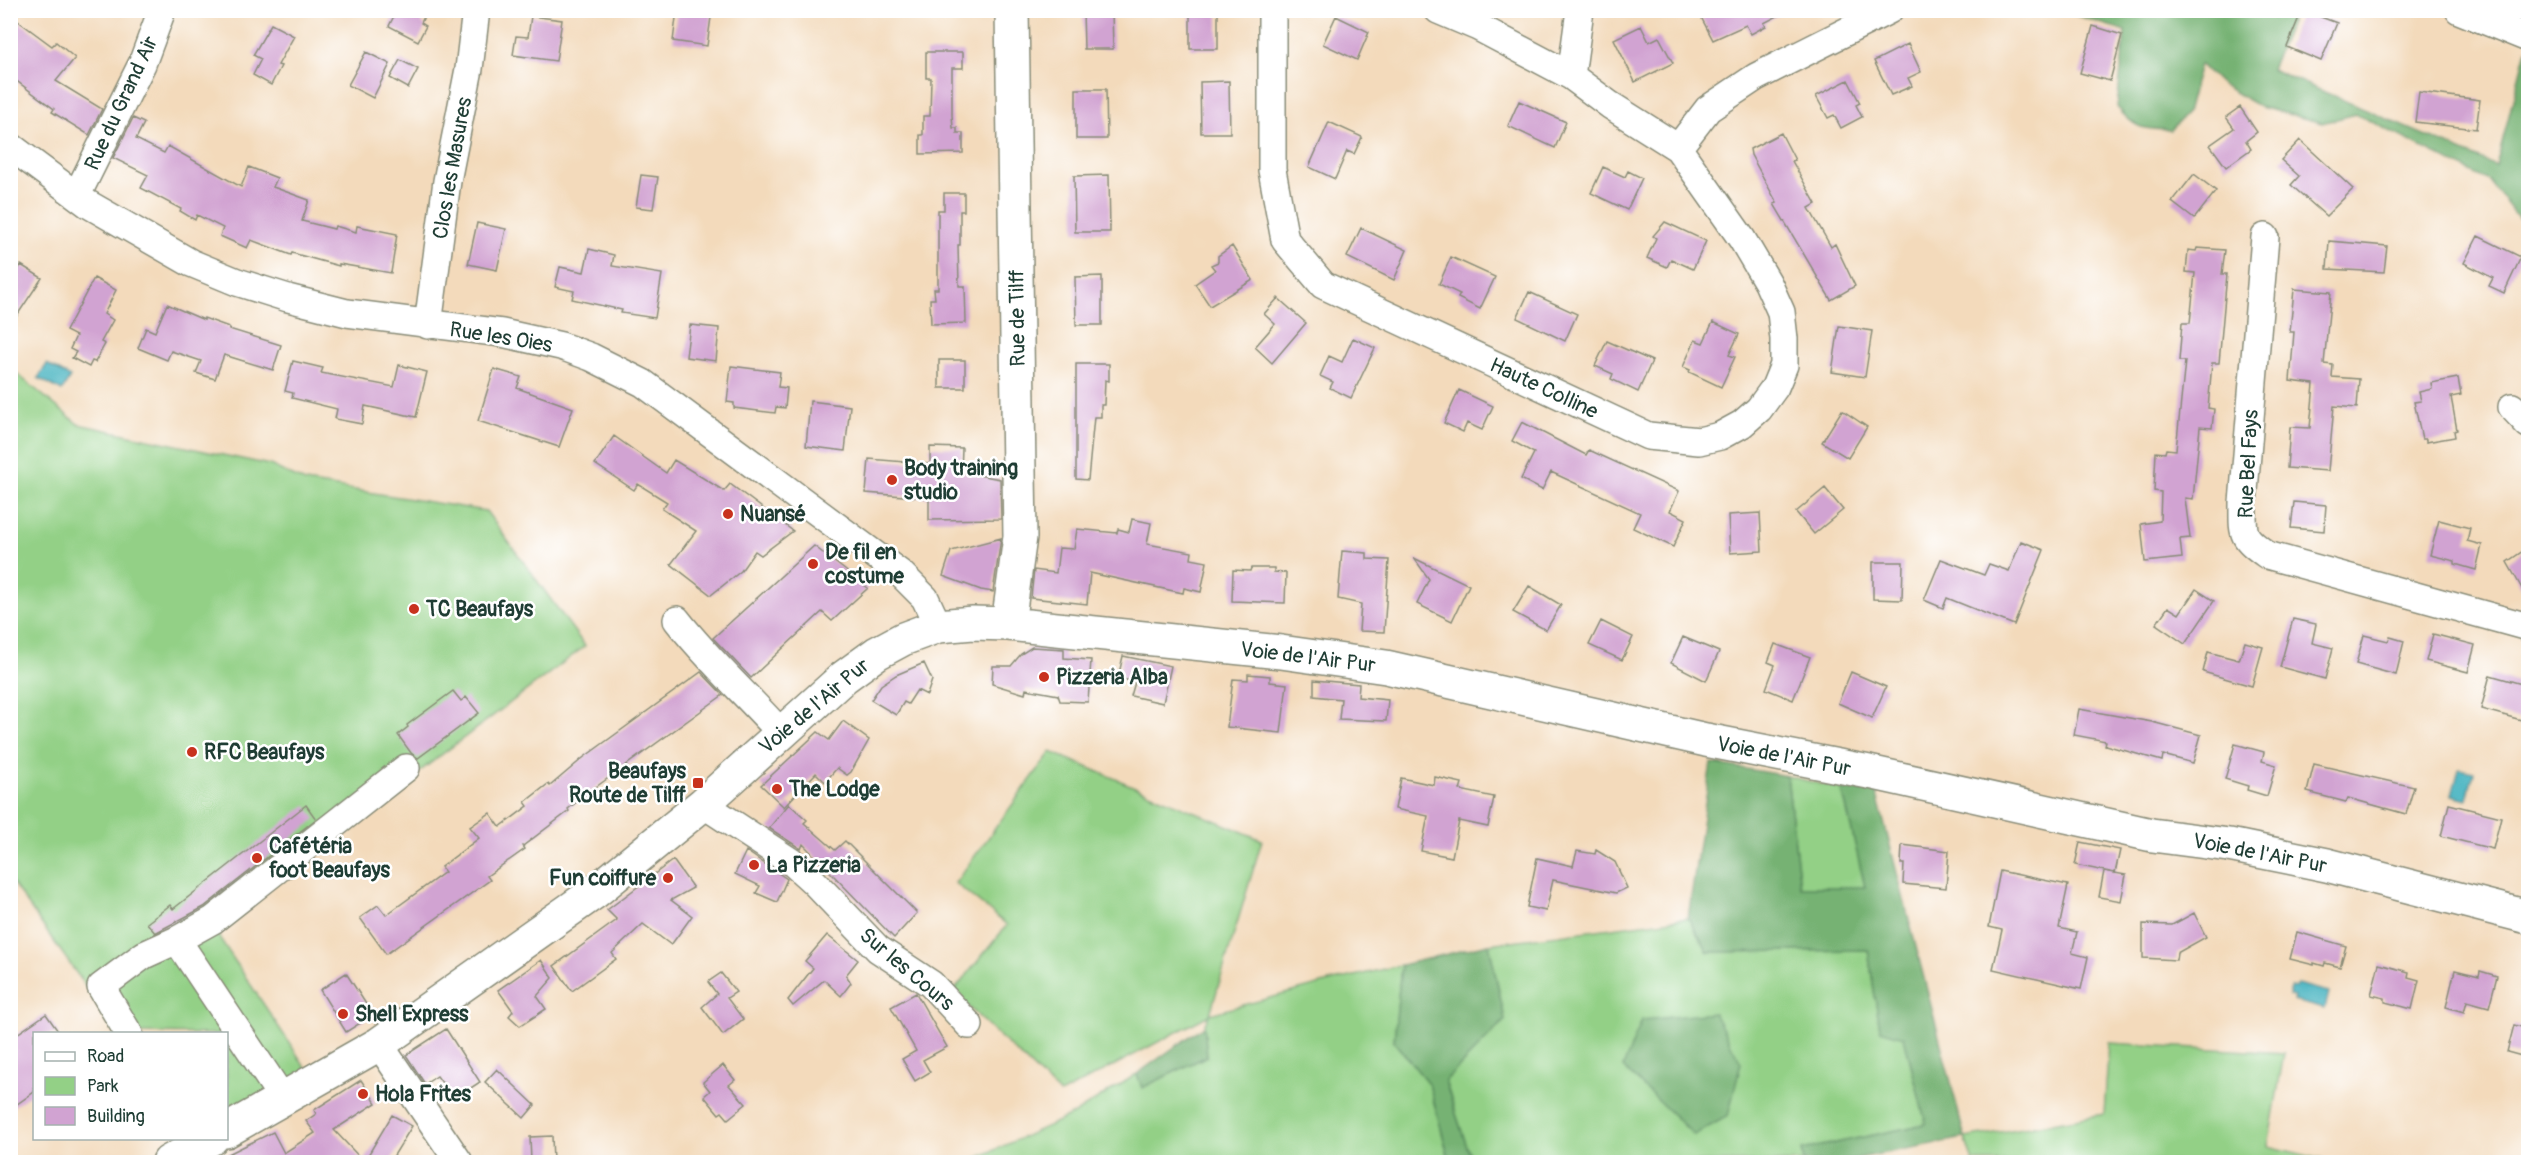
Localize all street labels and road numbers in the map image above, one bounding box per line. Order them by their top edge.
street label: Rue du Grand Air [79,31,165,175]
street label: Clos les Masures [427,94,478,241]
street label: Rue de Tilff [1003,269,1032,367]
street label: Rue les Oies [448,316,555,359]
street label: Haute Colline [1485,352,1603,426]
street label: Rue Bel Fays [2232,408,2265,519]
street label: Voie de l'Air Pur [1239,636,1378,679]
street label: Voie de l'Air Pur [753,652,876,760]
street label: Voie de l'Air Pur [1715,730,1854,783]
street label: Voie de l'Air Pur [2191,827,2330,880]
street label: Sur les Cours [854,922,960,1017]

